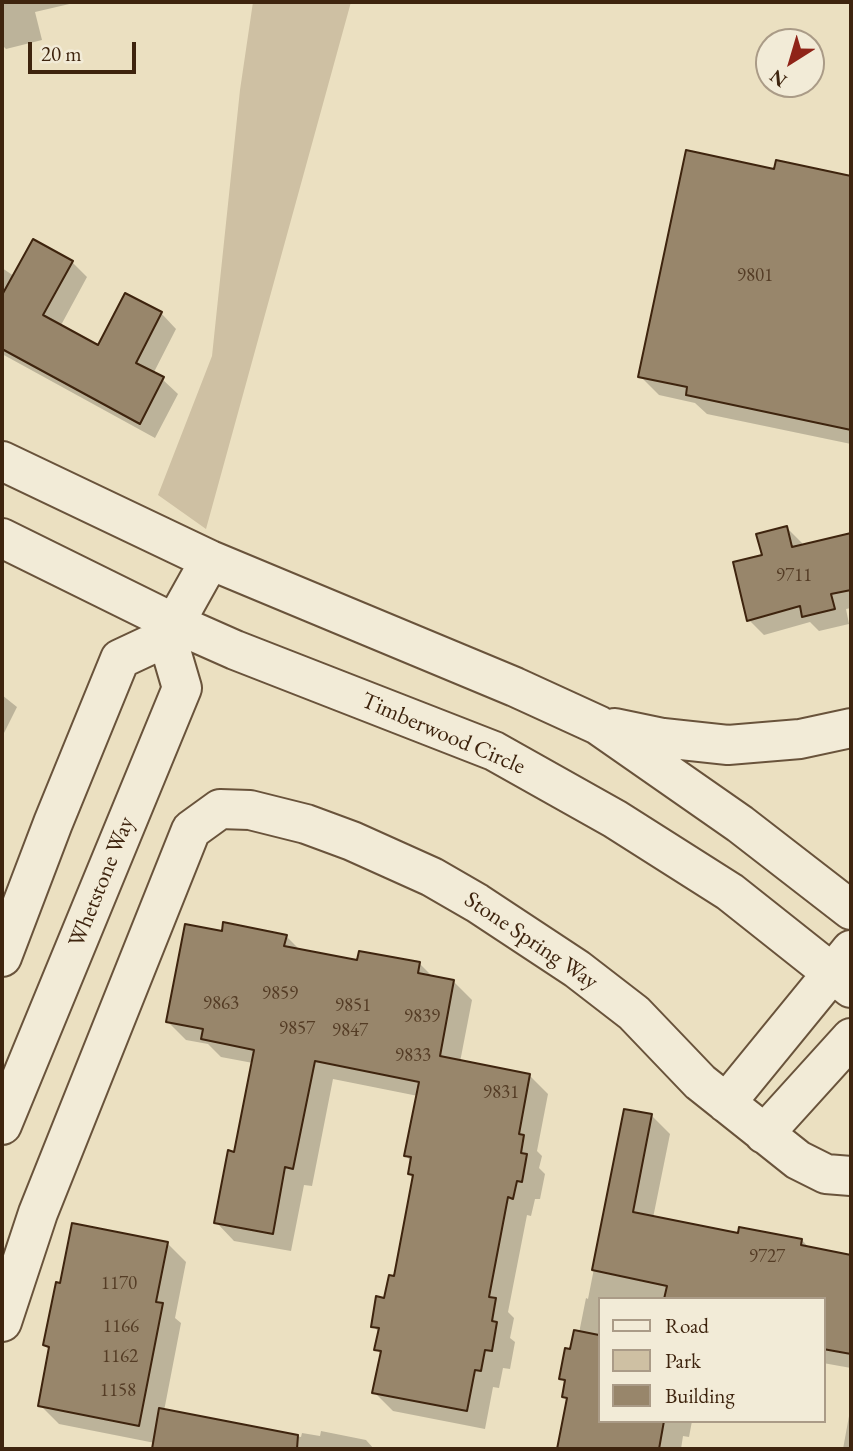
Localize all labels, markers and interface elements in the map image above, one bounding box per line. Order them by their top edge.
scale bar [32,28,140,72]
north arrow [755,28,825,98]
text: 20 m [41,40,82,67]
text: N [765,64,792,93]
house number: 9801 [737,265,773,287]
house number: 9711 [776,565,812,587]
street label: Timberwood Circle [357,687,529,781]
street label: Whetstone Way [63,813,141,951]
street label: Stone Spring Way [459,886,603,996]
house number: 9859 [262,983,298,1005]
house number: 9863 [203,993,239,1015]
house number: 9851 [335,995,371,1017]
house number: 9839 [404,1006,440,1028]
house number: 9857 [279,1018,315,1040]
house number: 9847 [332,1020,368,1042]
house number: 9833 [395,1045,431,1067]
house number: 9831 [483,1082,519,1104]
house number: 9727 [749,1246,785,1268]
house number: 1170 [101,1273,137,1295]
legend [598,1297,825,1423]
text: Road [665,1312,709,1339]
house number: 1166 [103,1316,139,1338]
house number: 1162 [102,1346,138,1368]
text: Park [665,1347,701,1374]
house number: 1158 [100,1380,136,1402]
text: Building [665,1382,735,1409]

